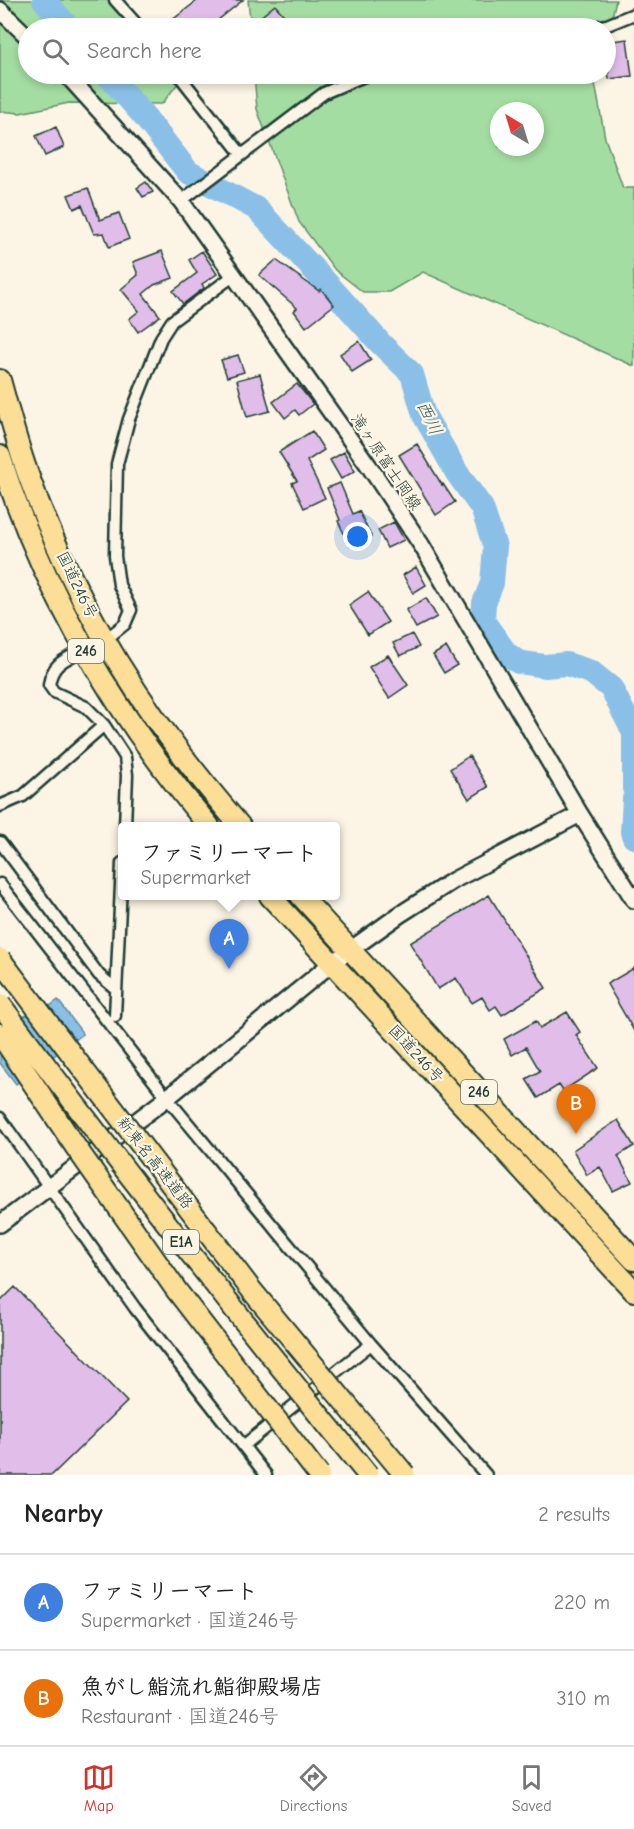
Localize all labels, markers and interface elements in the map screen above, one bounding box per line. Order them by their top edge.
search box [18,18,616,84]
icon: search [39,35,72,68]
text: Search here [87,38,202,64]
north arrow [490,102,544,156]
water label: 西川 [412,397,446,439]
street label: 滝ヶ原富士岡線 [347,411,425,513]
your location [343,522,372,551]
street label: 国道246号 [53,548,101,622]
road number: 246 [68,639,104,663]
popup [118,822,340,900]
text: ファミリーマート [141,840,317,866]
text: Supermarket [141,866,250,889]
pin: A [210,920,248,969]
street label: 国道246号 [385,1021,447,1087]
road number: 246 [461,1080,497,1104]
pin: B [556,1084,596,1134]
street label: 新東名高速道路 [113,1113,197,1213]
road number: E1A [163,1230,199,1254]
text: Nearby [24,1499,103,1529]
text: 2 results [538,1503,610,1526]
text: ファミリーマート [81,1578,258,1604]
text: A [38,1591,49,1614]
text: 220 m [554,1591,610,1614]
text: Supermarket · 国道246号 [81,1609,298,1632]
text: 魚がし鮨流れ鮨御殿場店 [81,1674,323,1700]
text: B [37,1687,50,1710]
text: 310 m [557,1687,610,1710]
text: Restaurant · 国道246号 [81,1705,279,1728]
tab: Map [82,1761,115,1815]
tab: Directions [280,1761,347,1815]
tab: Saved [512,1761,552,1815]

